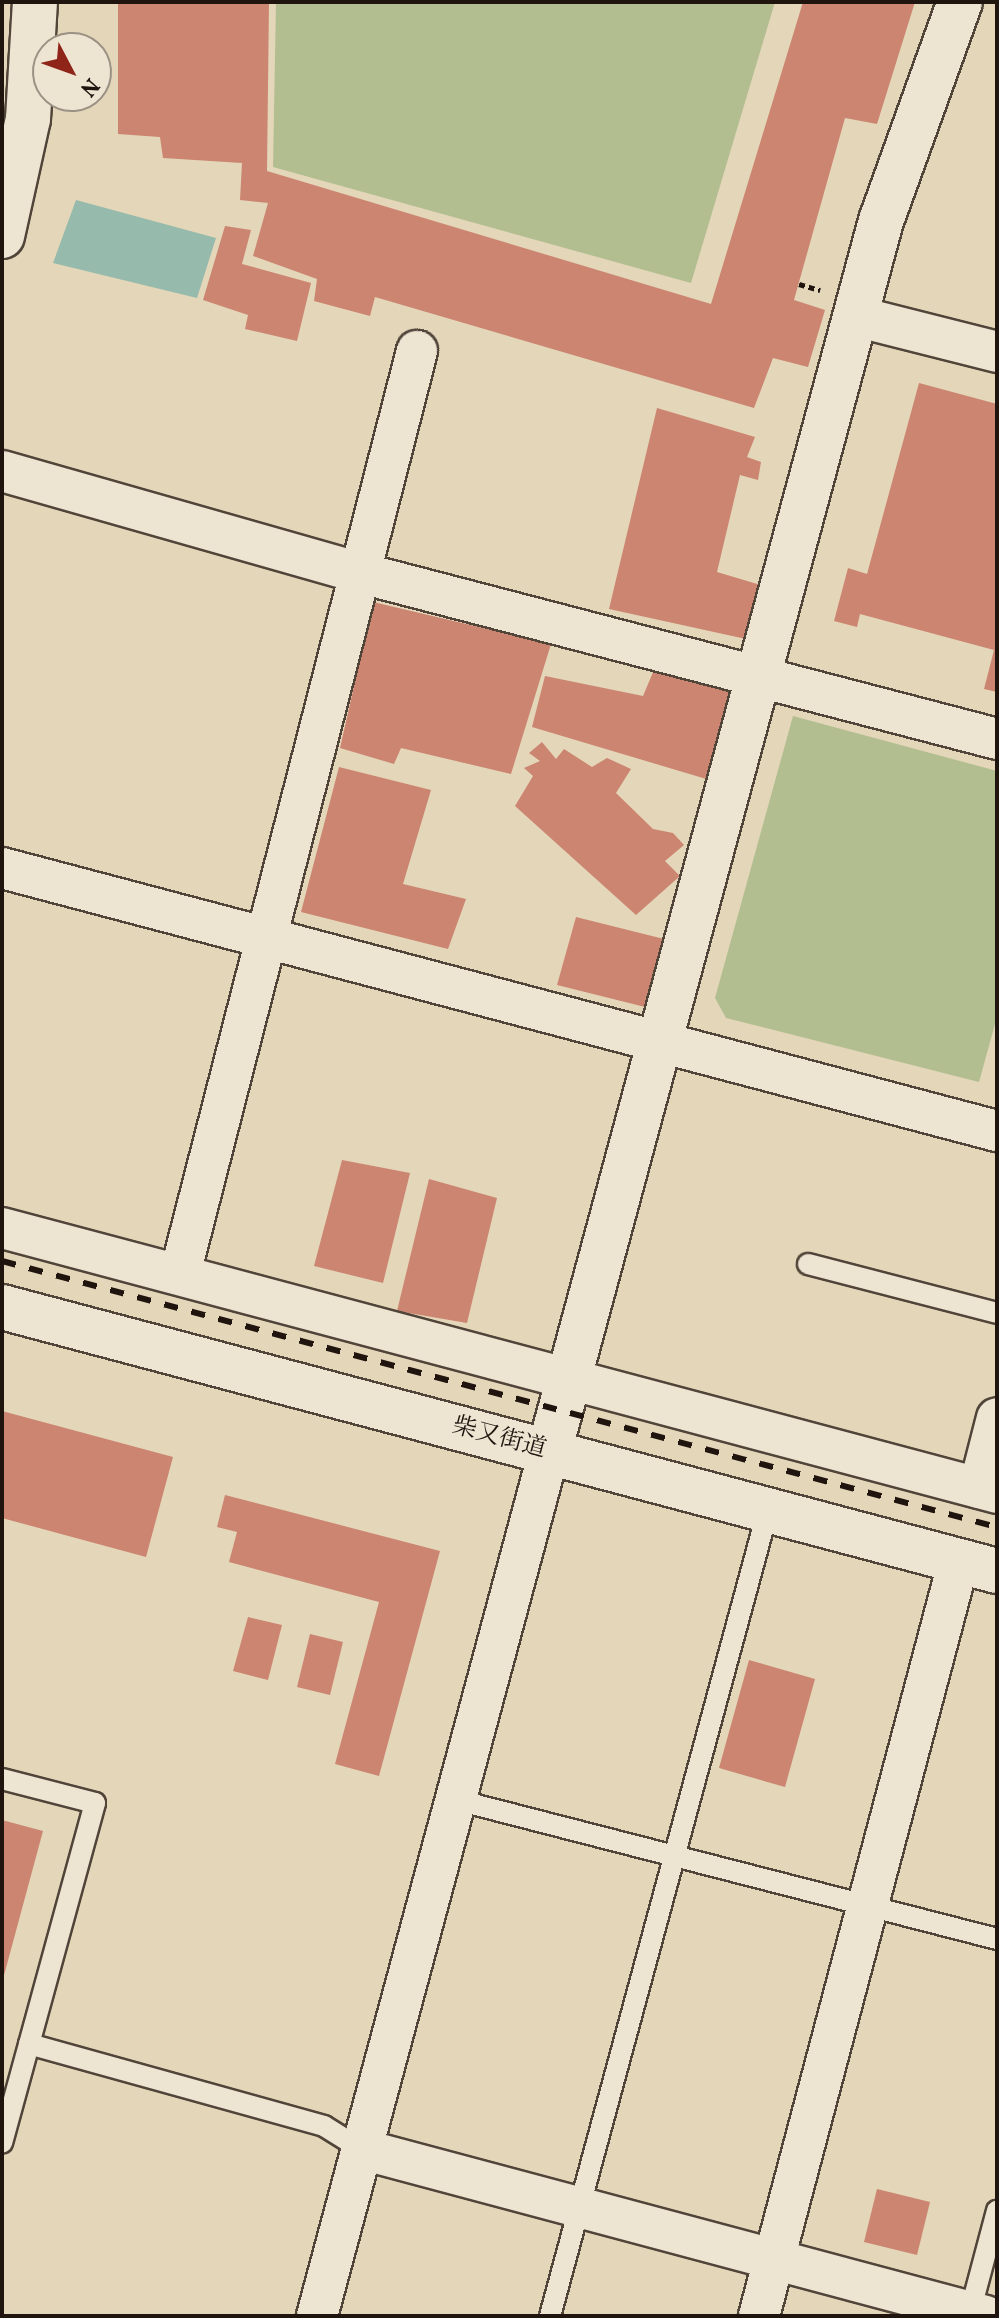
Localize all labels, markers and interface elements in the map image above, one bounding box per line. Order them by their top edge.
north arrow [32,32,112,112]
text: N [72,71,106,103]
street label: 柴又街道 [449,1413,549,1465]

